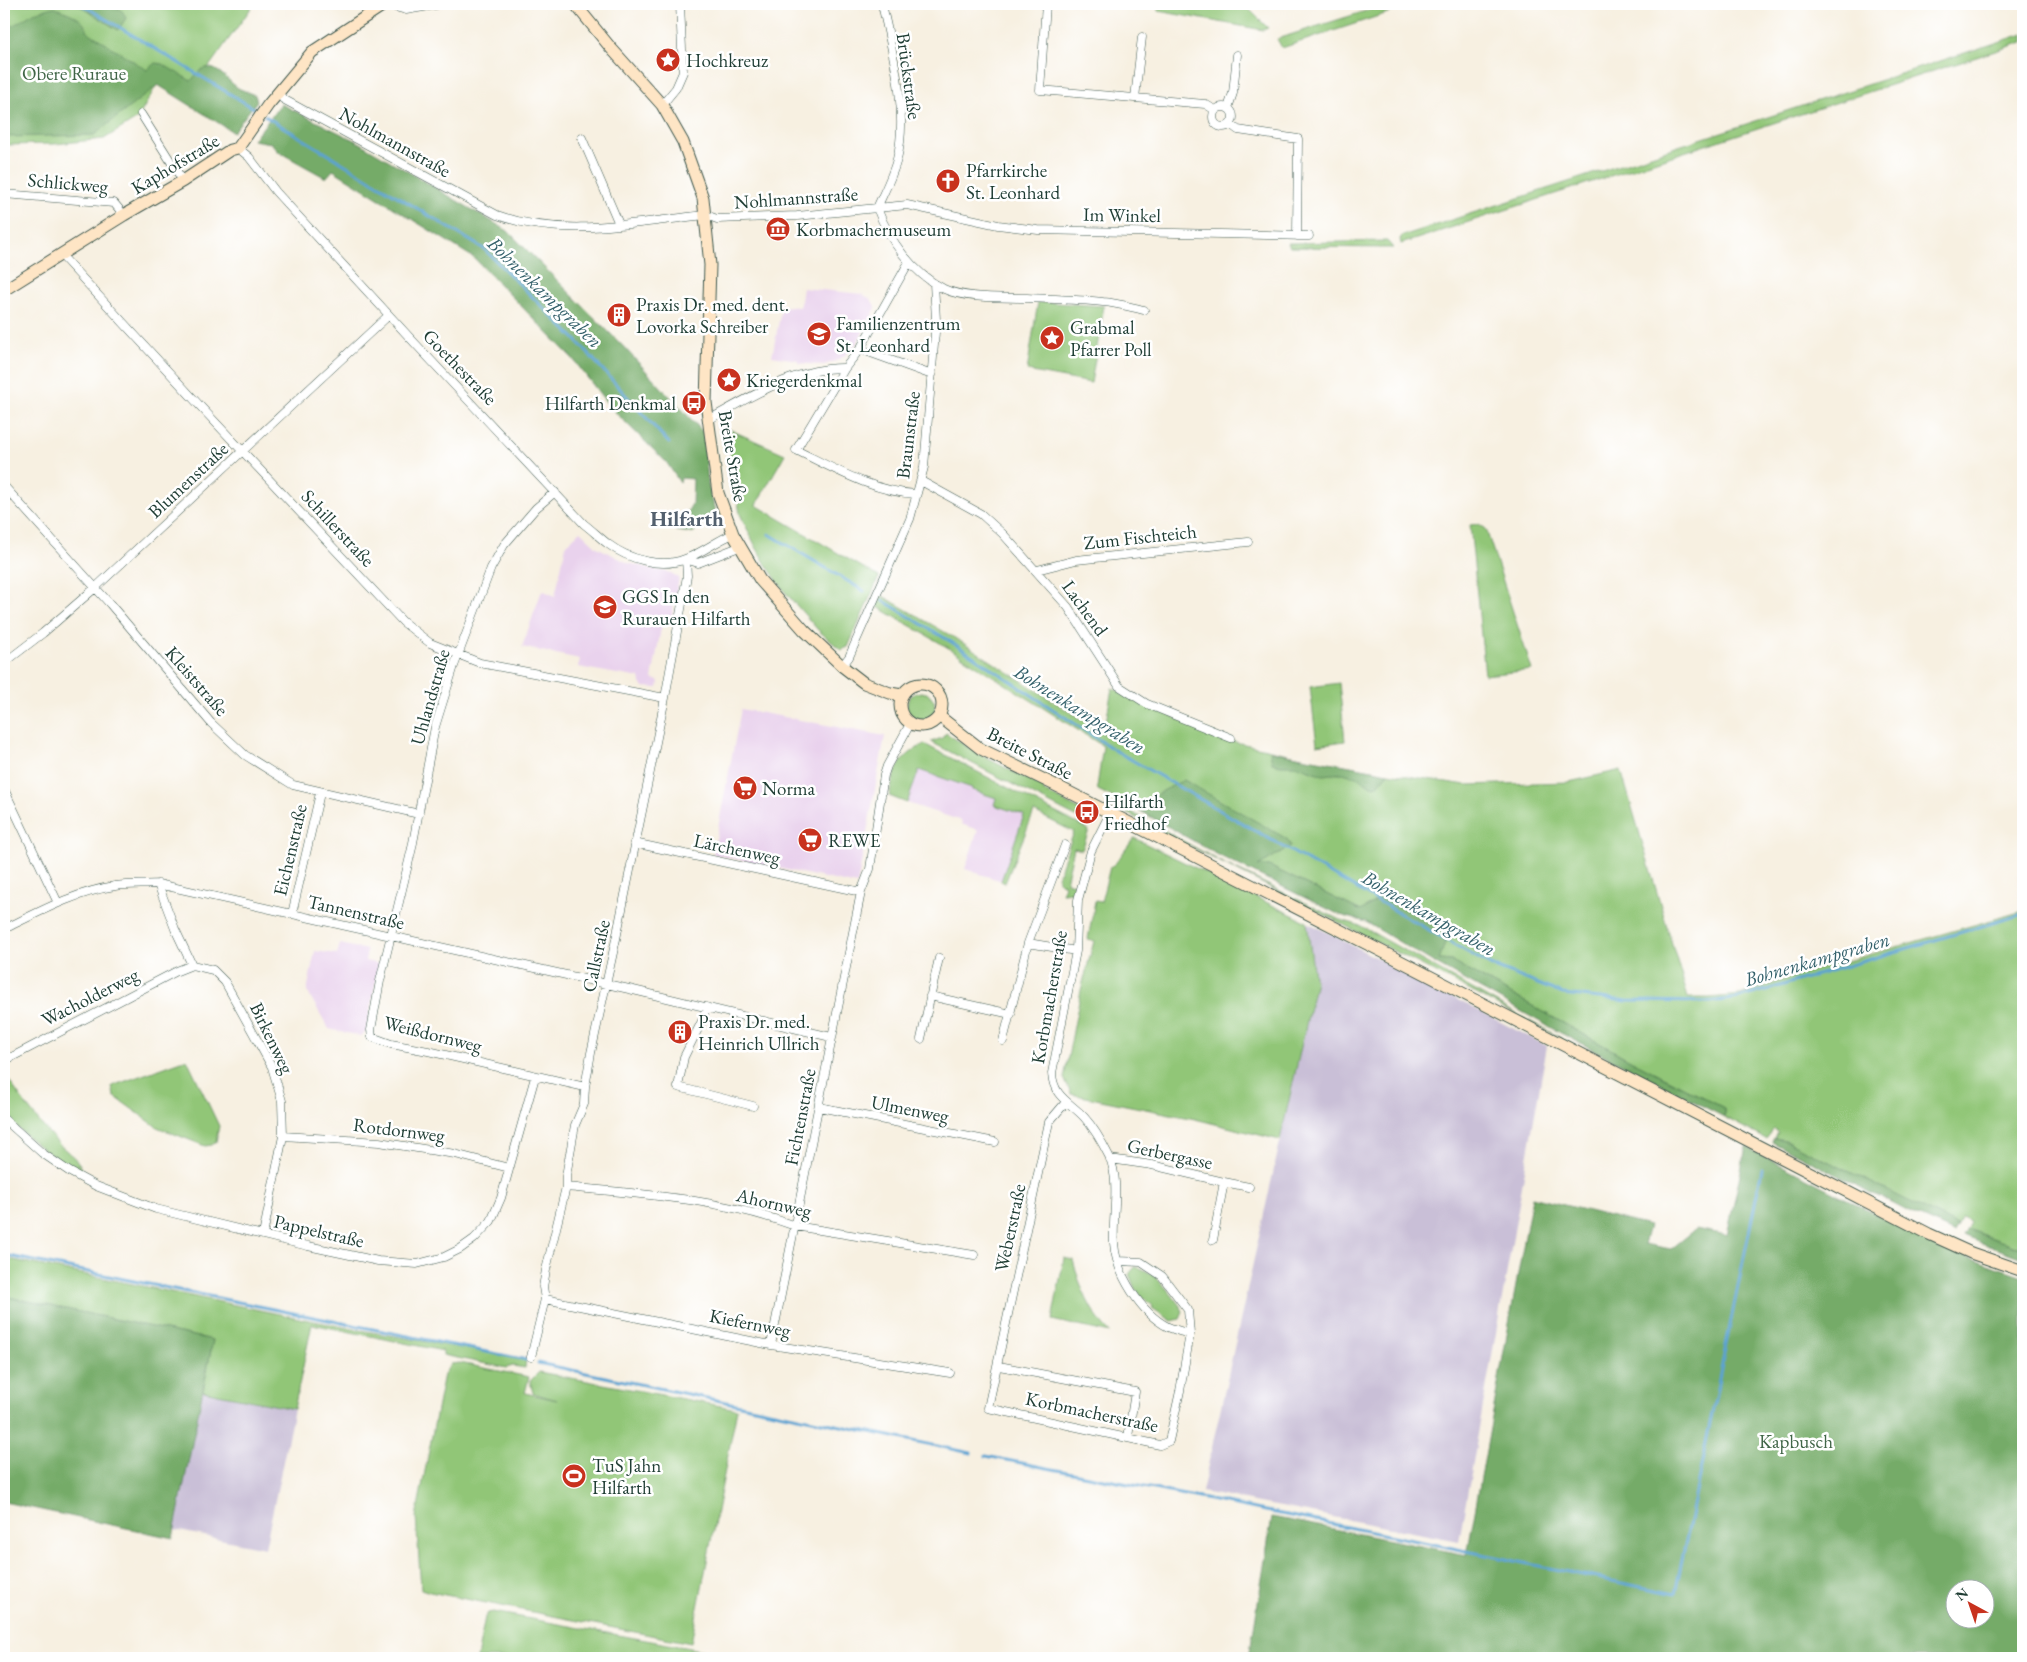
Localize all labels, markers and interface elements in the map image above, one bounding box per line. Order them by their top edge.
street label: Brückstraße [891,31,927,121]
place icon: Hochkreuz [655,47,681,73]
place label: Hochkreuz [686,48,769,73]
park label: Obere Ruraue [22,61,126,86]
street label: Nohlmannstraße [335,101,455,183]
street label: Kaphofstraße [126,128,224,200]
place label: Pfarrkirche St. Leonhard [966,158,1060,205]
street label: Schlickweg [27,167,110,199]
church icon: Pfarrkirche St. Leonhard [935,168,961,194]
street label: Nohlmannstraße [733,181,859,215]
street label: Im Winkel [1083,202,1161,228]
museum icon: Korbmachermuseum [765,216,791,242]
place label: Korbmachermuseum [796,217,951,242]
water label: Bohnenkampgraben [481,230,608,353]
place label: Praxis Dr. med. dent. Lovorka Schreiber [636,292,789,339]
building icon: Praxis Dr. med. dent. Lovorka Schreiber [606,302,632,328]
place label: Familienzentrum St. Leonhard [836,311,961,358]
place label: Grabmal Pfarrer Poll [1070,315,1152,362]
school or university icon: Familienzentrum St. Leonhard [806,321,832,347]
street label: Goethestraße [417,323,503,411]
place icon: Grabmal Pfarrer Poll [1039,325,1065,351]
place icon: Kriegerdenkmal [716,367,742,393]
place label: Kriegerdenkmal [746,368,863,393]
bus stop icon: Hilfarth Denkmal [681,390,707,416]
street label: Braunstraße [890,390,926,480]
place label: Hilfarth Denkmal [545,391,676,416]
street label: Breite Straße [713,408,753,504]
street label: Blumenstraße [143,436,233,524]
street label: Schillerstraße [296,484,380,572]
district label: Hilfarth [650,505,724,532]
street label: Zum Fischteich [1082,519,1198,555]
street label: Lachend [1056,575,1114,641]
place label: GGS In den Rurauen Hilfarth [622,584,751,631]
school or university icon: GGS In den Rurauen Hilfarth [592,594,618,620]
street label: Kleiststraße [160,641,234,721]
street label: Uhlandstraße [404,646,456,748]
water label: Bohnenkampgraben [1009,658,1150,760]
street label: Breite Straße [983,721,1077,785]
supermarket icon: Norma [732,775,758,801]
place label: Norma [762,776,816,801]
place label: Hilfarth Friedhof [1104,789,1169,836]
bus stop icon: Hilfarth Friedhof [1074,799,1100,825]
street label: Eichenstraße [267,802,313,898]
supermarket icon: REWE [797,827,823,853]
street label: Lärchenweg [691,828,783,870]
place label: REWE [828,828,881,853]
water label: Bohnenkampgraben [1357,864,1500,962]
street label: Tannenstraße [305,889,407,935]
street label: Callstraße [576,918,616,994]
water label: Bohnenkampgraben [1740,926,1893,992]
street label: Korbmacherstraße [1025,928,1073,1066]
street label: Wacholderweg [37,961,143,1032]
street label: Birkenweg [244,998,300,1078]
place label: Praxis Dr. med. Heinrich Ullrich [698,1009,820,1056]
street label: Weißdornweg [381,1010,485,1058]
building icon: Praxis Dr. med. Heinrich Ullrich [667,1019,693,1045]
street label: Fichtenstraße [778,1066,822,1168]
street label: Ulmenweg [869,1089,952,1129]
street label: Rotdornweg [352,1112,447,1148]
street label: Gerbergasse [1125,1133,1215,1175]
street label: Ahornweg [733,1182,815,1224]
street label: Weberstraße [988,1182,1032,1274]
street label: Pappelstraße [271,1208,367,1254]
street label: Kiefernweg [707,1303,793,1343]
street label: Korbmacherstraße [1023,1386,1161,1438]
park label: Kapbusch [1759,1429,1833,1454]
place label: TuS Jahn Hilfarth [592,1453,661,1500]
sports icon: TuS Jahn Hilfarth [561,1463,587,1489]
north arrow [1944,1580,1994,1630]
text: N [1952,1583,1972,1605]

